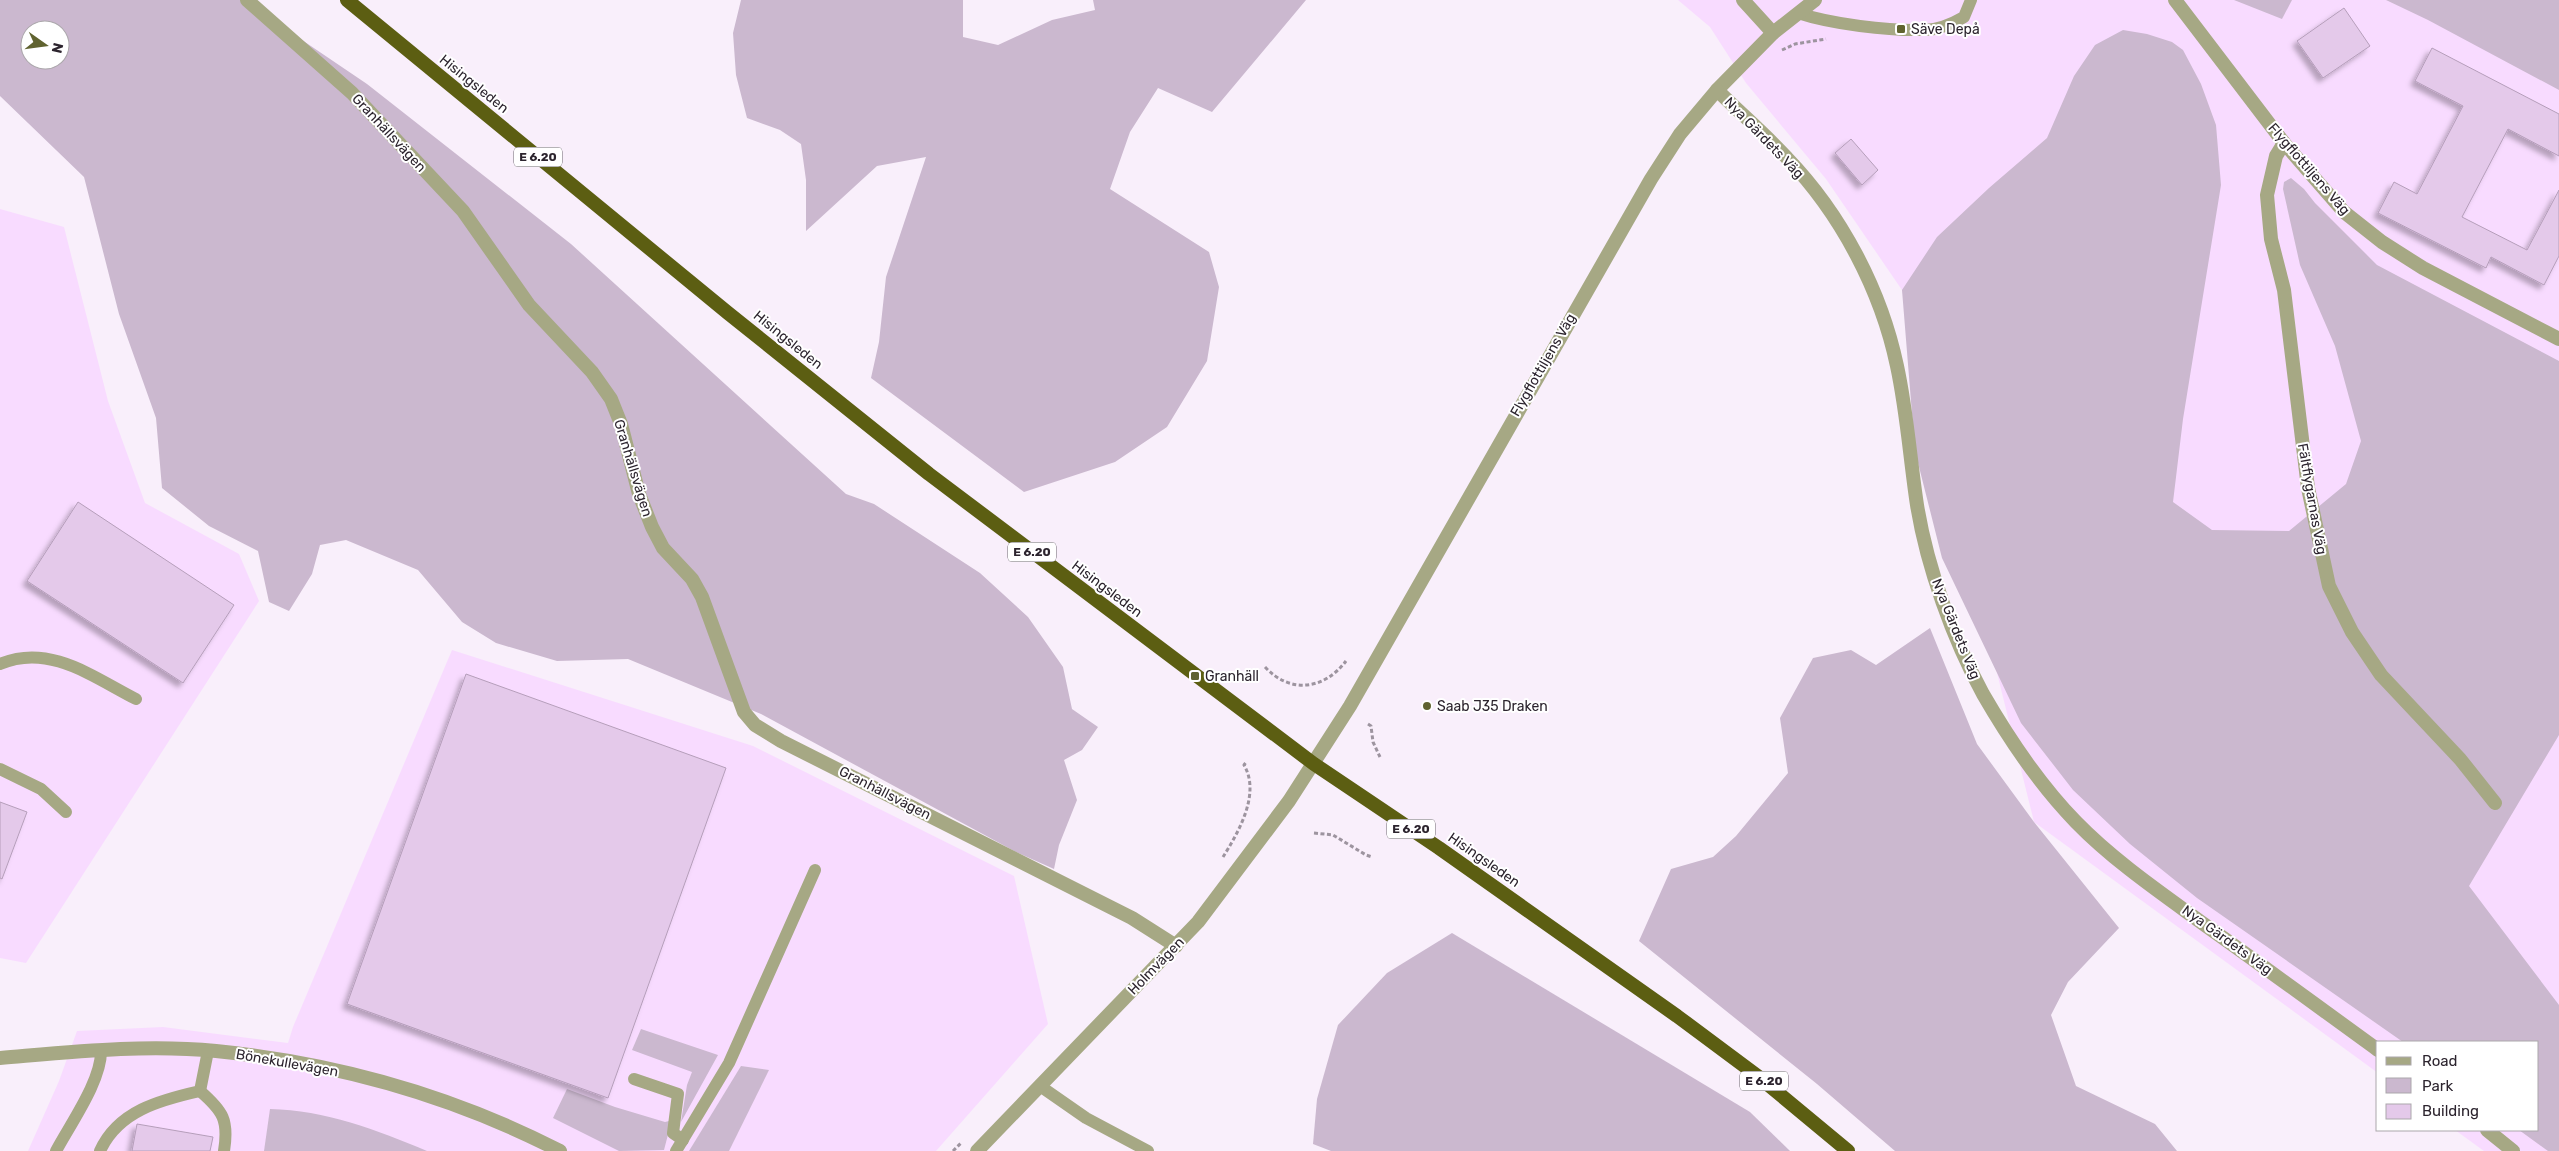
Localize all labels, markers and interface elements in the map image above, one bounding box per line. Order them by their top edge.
north arrow [20,20,70,70]
place label: Säve Depå [1911,21,1980,38]
marker: Säve Depå [1895,23,1907,35]
text: N [48,41,67,55]
street label: Hisingsleden [436,51,512,117]
street label: Granhällsvägen [348,90,430,176]
street label: Nya Gärdets Väg [1721,94,1807,182]
street label: Flygflottiljens Väg [2265,120,2353,218]
road number: E 6.20 [514,148,562,166]
street label: Hisingsleden [750,307,826,373]
street label: Flygflottiljens Väg [1507,310,1579,420]
street label: Granhällsvägen [610,417,656,519]
street label: Fältflygarnas Väg [2294,442,2330,556]
road number: E 6.20 [1008,542,1056,562]
street label: Hisingsleden [1068,557,1146,621]
street label: Nya Gärdets Väg [1928,576,1984,682]
place label: Granhäll [1205,668,1259,685]
marker: Granhäll [1189,670,1201,682]
place label: Saab J35 Draken [1437,698,1548,715]
marker: Saab J35 Draken [1421,700,1433,712]
street label: Granhällsvägen [836,763,934,823]
road number: E 6.20 [1387,820,1435,839]
street label: Hisingsleden [1445,829,1523,891]
street label: Nya Gärdets Väg [2179,902,2275,978]
street label: Holmvägen [1124,934,1188,998]
legend [2376,1041,2539,1131]
street label: Bönekullevägen [234,1046,340,1080]
text: Road [2422,1052,2458,1070]
road number: E 6.20 [1740,1072,1788,1090]
text: Park [2422,1077,2453,1095]
text: Building [2422,1102,2479,1120]

